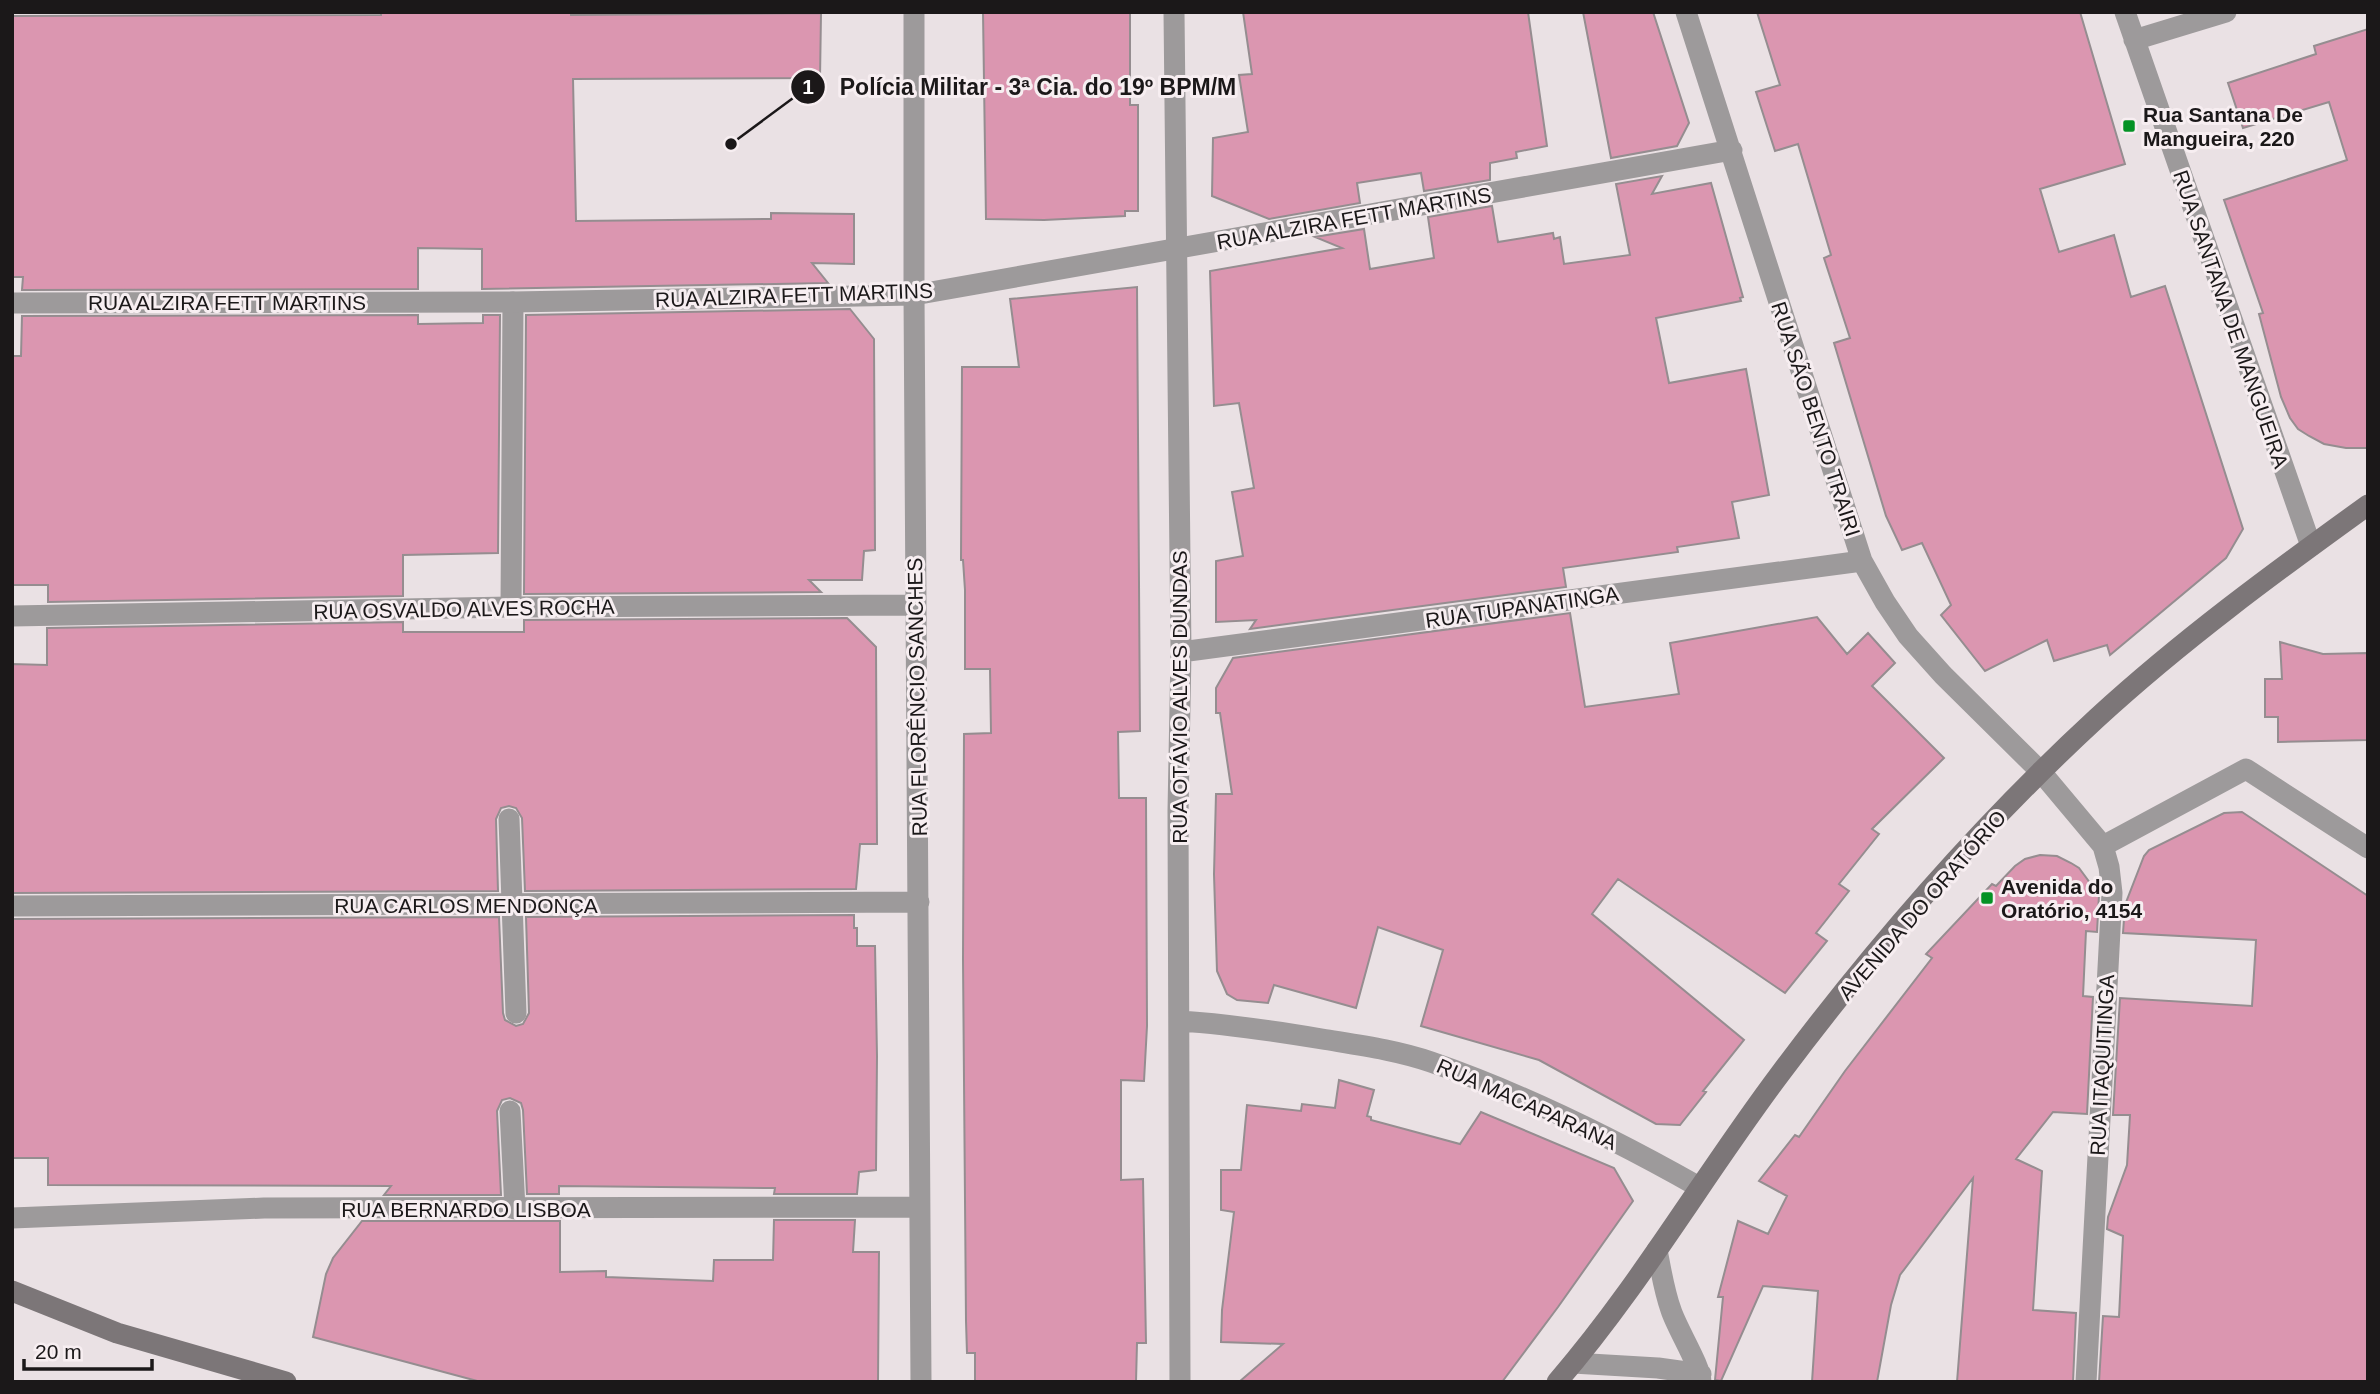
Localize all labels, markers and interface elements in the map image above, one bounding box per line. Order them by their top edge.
callout: Polícia Militar - 3ª Cia. do 19º BPM/M [791,65,1250,109]
text: Polícia Militar - 3ª Cia. do 19º BPM/M [840,74,1236,100]
text: 1 [802,75,814,98]
place label: Rua Santana De Mangueira, 220 [2143,103,2303,150]
marker: Rua Santana De Mangueira, 220 [2121,118,2137,134]
street label: RUA SANTANA DE MANGUEIRA [2169,167,2293,471]
street label: RUA ALZIRA FETT MARTINS [1215,183,1493,253]
street label: RUA ALZIRA FETT MARTINS [655,279,933,311]
street label: RUA ALZIRA FETT MARTINS [88,291,366,314]
street label: RUA SÃO BENTO TRAIRI [1767,299,1865,539]
street label: RUA OTÁVIO ALVES DUNDAS [1168,550,1191,844]
street label: RUA FLORÊNCIO SANCHES [903,557,931,837]
street label: RUA TUPANATINGA [1424,582,1620,632]
street label: RUA OSVALDO ALVES ROCHA [313,595,615,623]
street label: AVENIDA DO ORATÓRIO [1834,806,2010,1004]
place label: Avenida do Oratório, 4154 [2001,875,2143,922]
marker: Avenida do Oratório, 4154 [1979,890,1995,906]
street label: RUA CARLOS MENDONÇA [334,894,598,917]
street label: RUA ITAQUITINGA [2086,974,2118,1156]
street label: RUA MACAPARANA [1433,1054,1621,1154]
street label: RUA BERNARDO LISBOA [341,1198,591,1221]
scale bar [24,1328,152,1372]
text: 20 m [35,1340,82,1363]

